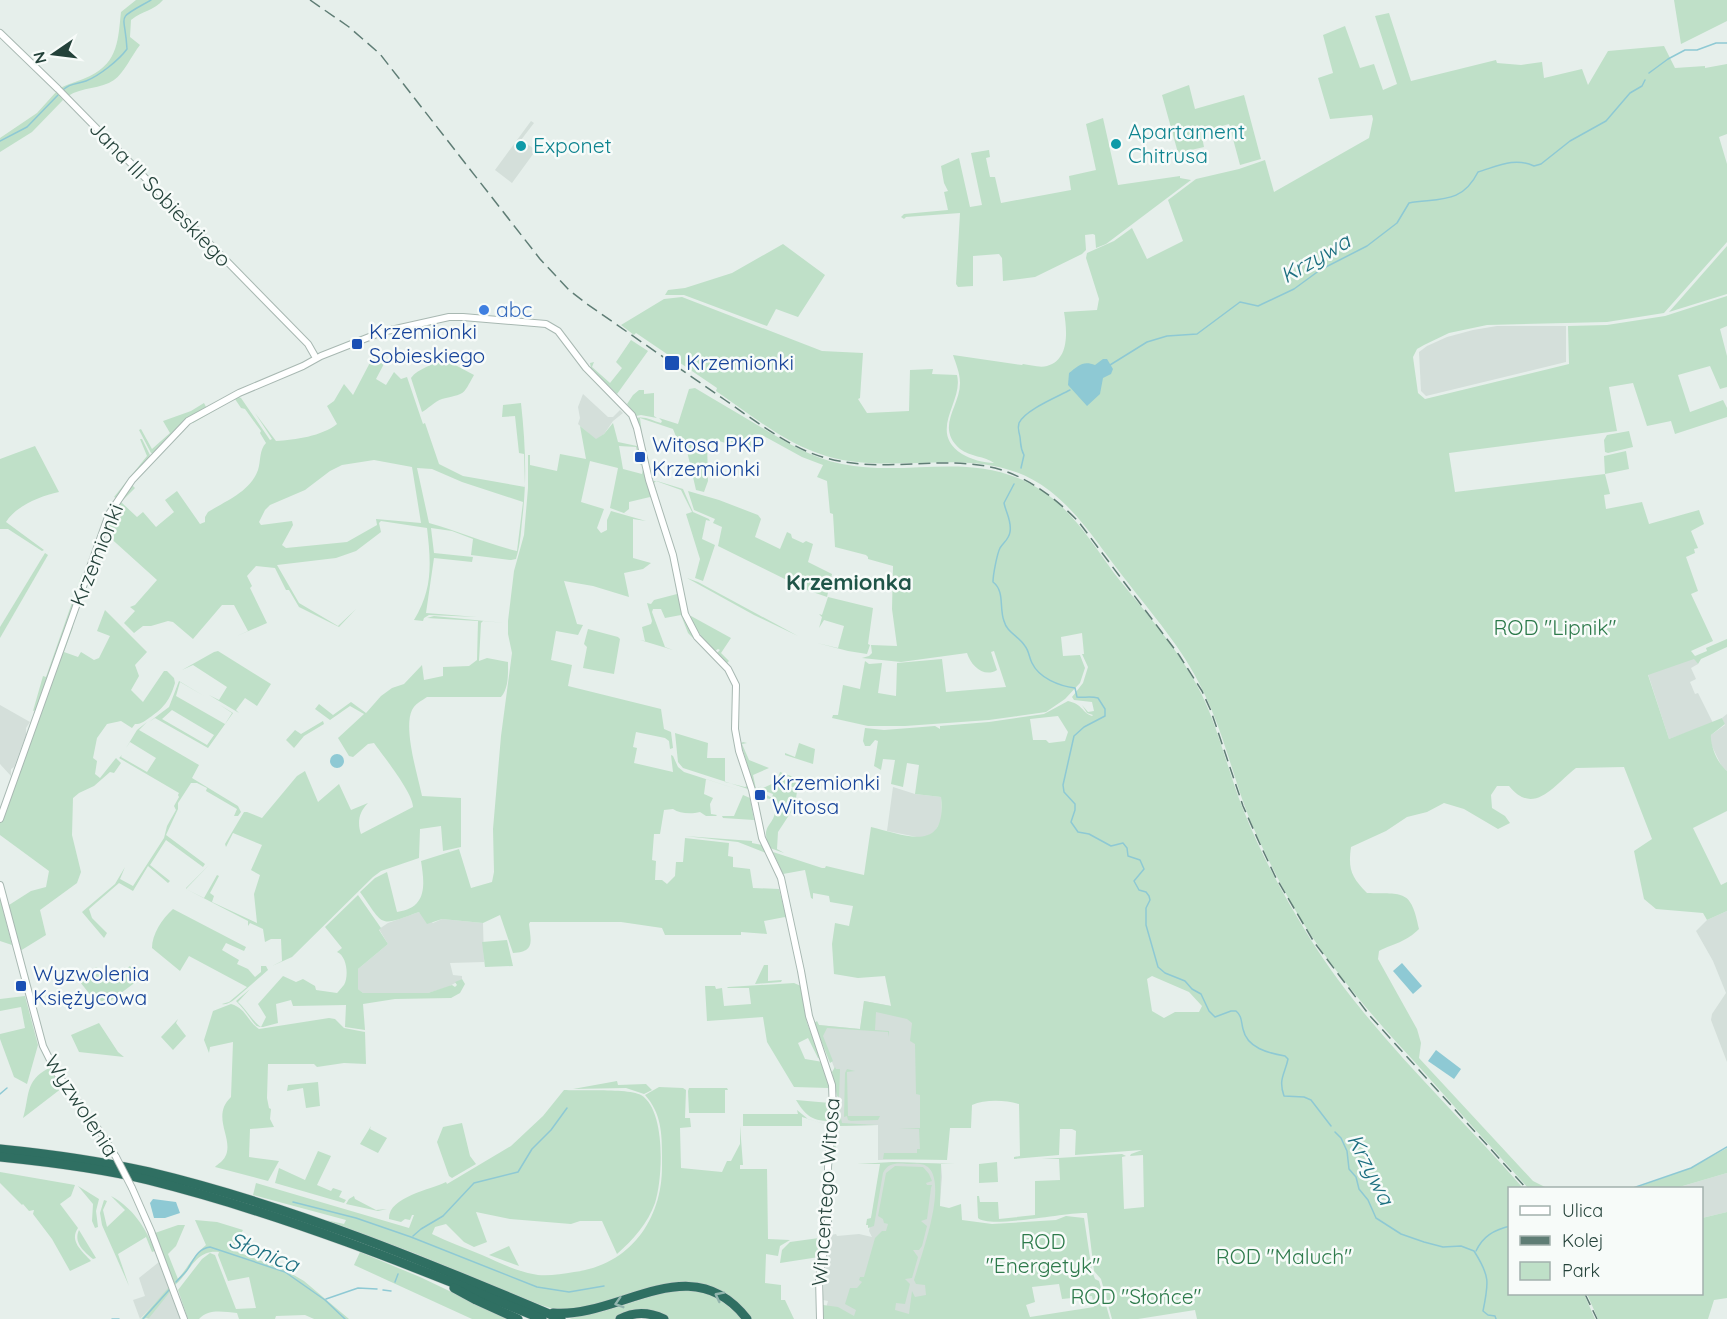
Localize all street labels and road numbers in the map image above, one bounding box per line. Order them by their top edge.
street label: Jana III Sobieskiego [84,115,237,272]
street label: Krzemionki [64,500,128,610]
street label: Wyzwolenia [39,1049,124,1161]
street label: Wincentego Witosa [805,1097,845,1287]

